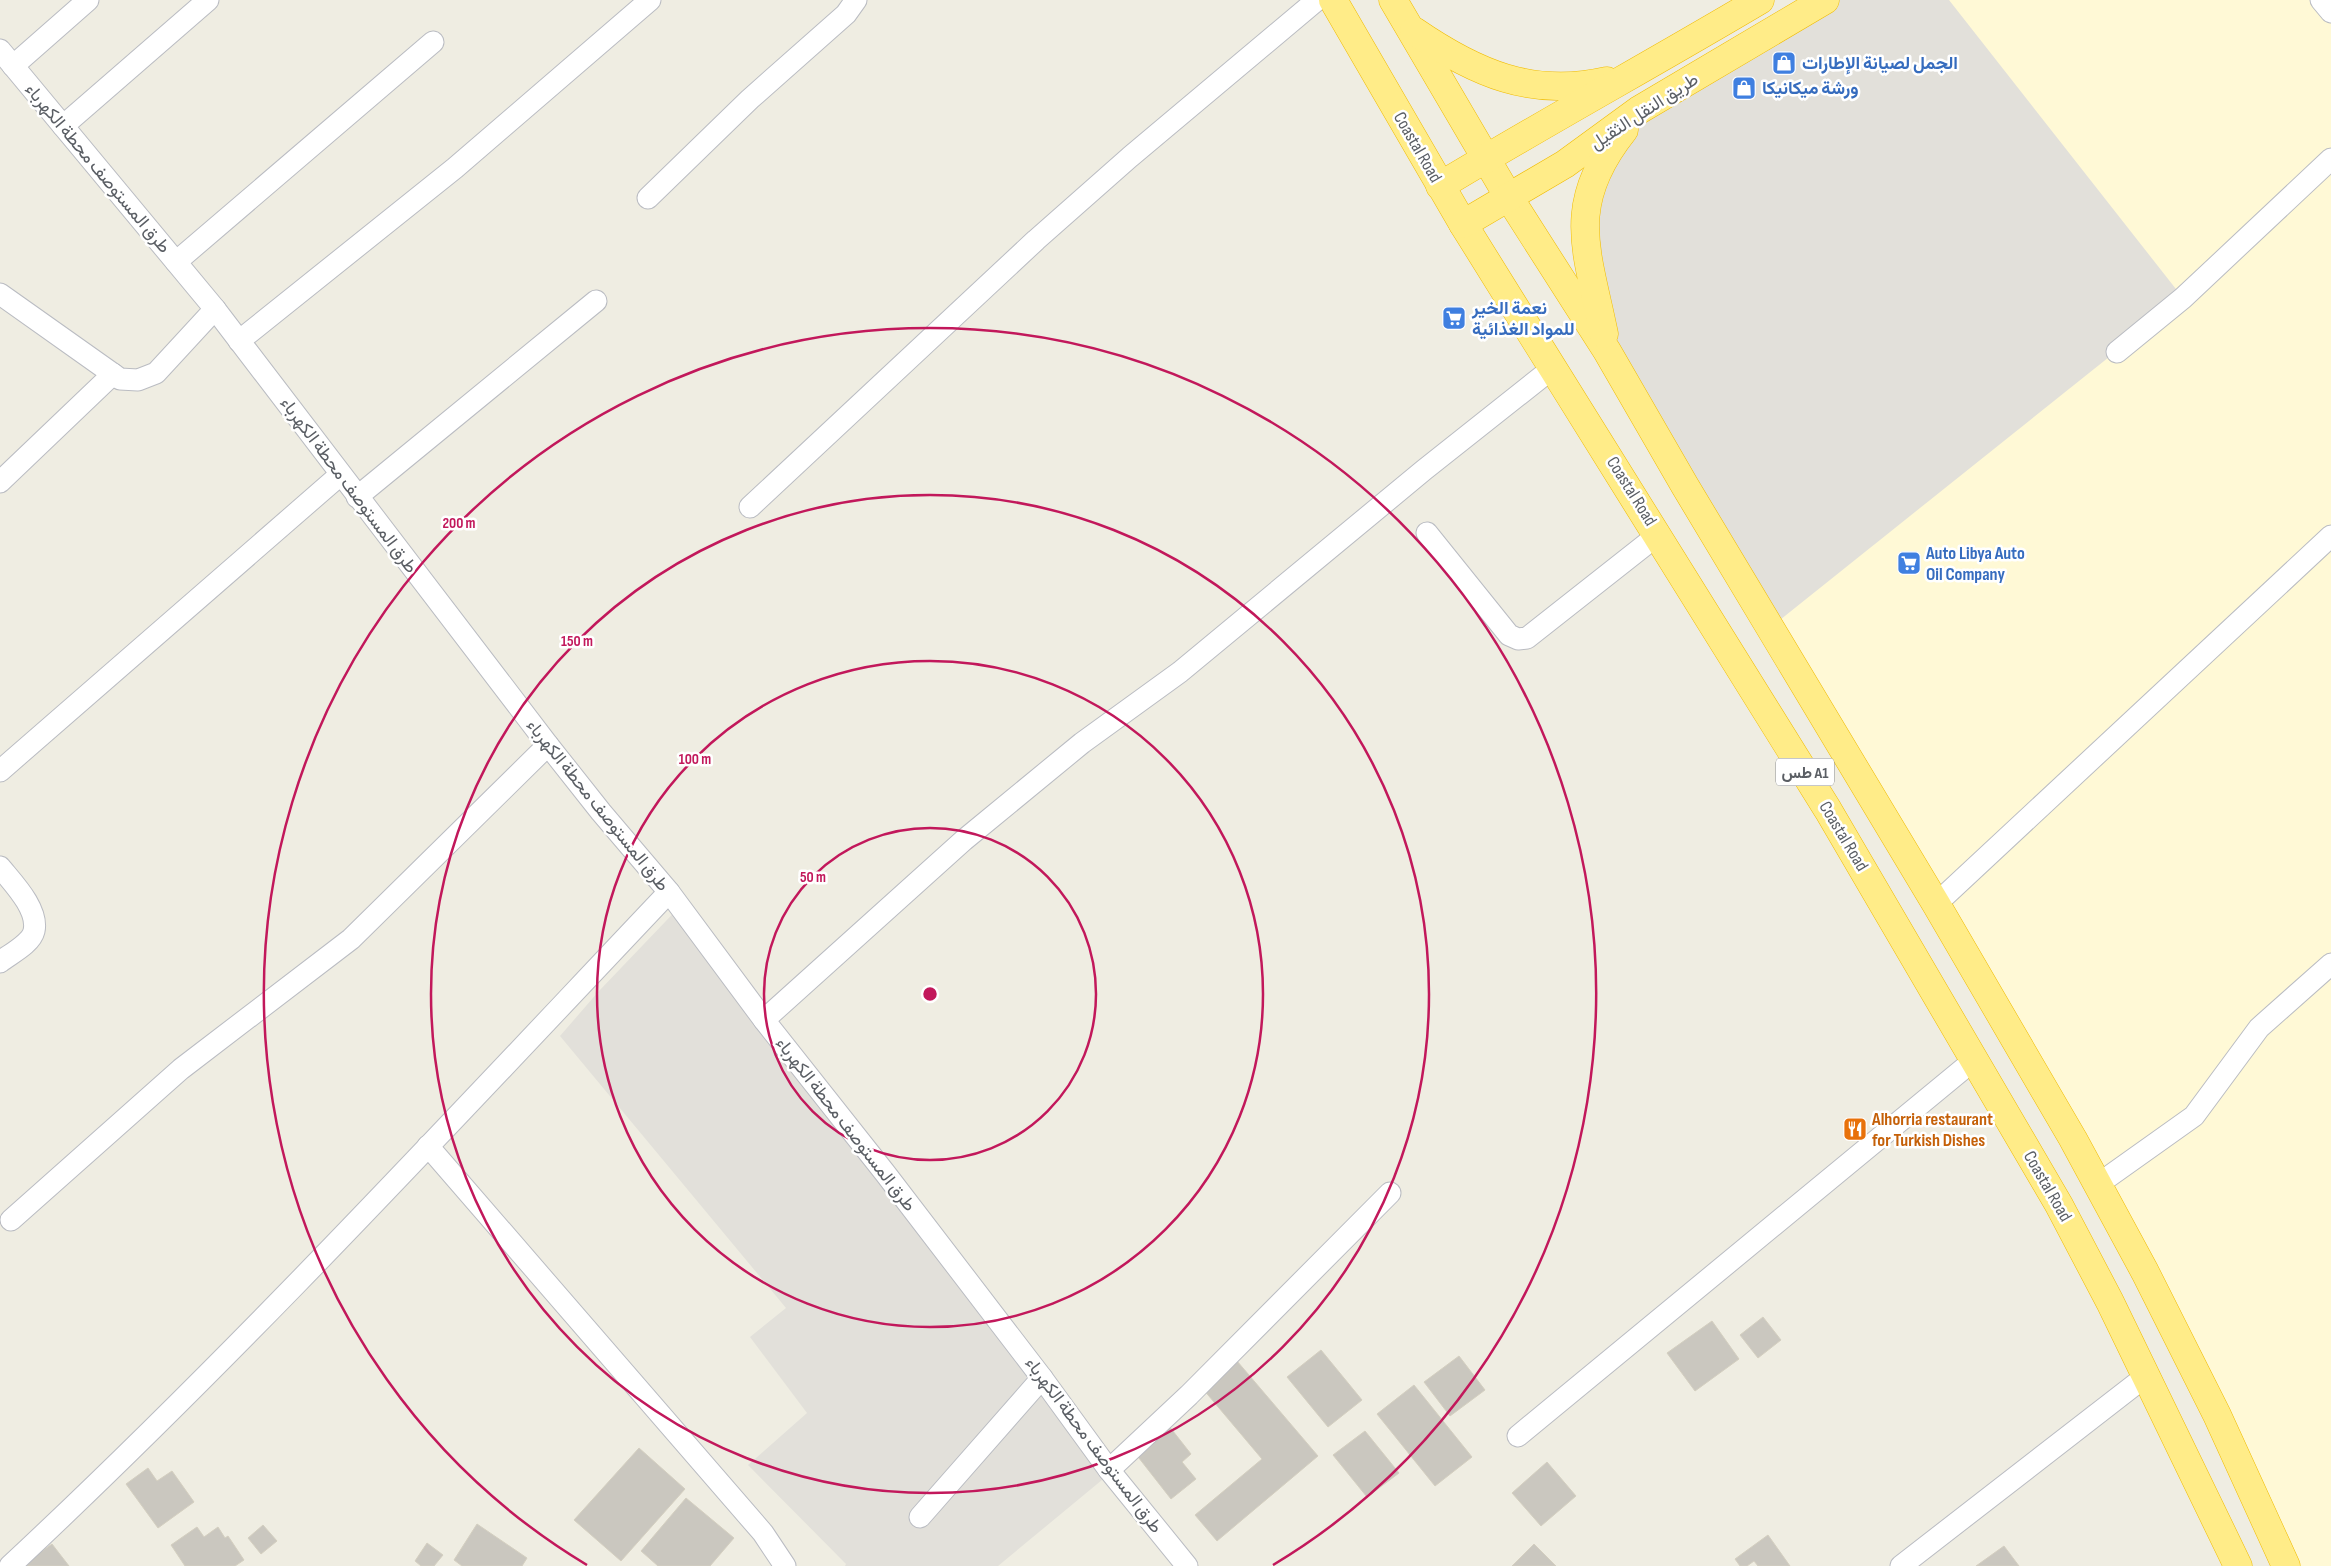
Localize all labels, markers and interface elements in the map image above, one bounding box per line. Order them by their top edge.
shop icon: الجمل لصيانة الإطارات [1771,50,1797,76]
place label: الجمل لصيانة الإطارات [1802,53,1958,75]
street label: طريق النقل الثقيل [1586,69,1702,154]
shop icon: ورشة ميكانيكا [1731,75,1757,101]
place label: ورشة ميكانيكا [1762,78,1859,99]
street label: طرق المستوصف محطة الكهرباء [20,79,175,257]
street label: Coastal Road [1389,108,1446,186]
place label: نعمة الخير للمواد الغذائية [1471,298,1575,340]
supermarket icon: نعمة الخير للمواد الغذائية [1441,305,1467,331]
street label: طرق المستوصف محطة الكهرباء [276,393,422,577]
street label: Coastal Road [1602,453,1661,530]
text: 200 m [442,514,476,533]
place label: Auto Libya Auto Oil Company [1925,543,2025,585]
supermarket icon: Auto Libya Auto Oil Company [1896,550,1922,576]
text: 150 m [561,632,593,651]
street label: طرق المستوصف محطة الكهرباء [522,715,673,895]
text: 100 m [679,750,711,769]
road number: طس A1 [1776,759,1834,786]
street label: Coastal Road [1814,797,1873,875]
text: 50 m [800,868,826,887]
centre of rings [921,985,939,1003]
street label: طرق المستوصف محطة الكهرباء [771,1033,920,1215]
place label: Alhorria restaurant for Turkish Dishes [1871,1109,1993,1151]
restaurant icon: Alhorria restaurant for Turkish Dishes [1842,1116,1868,1142]
street label: Coastal Road [2019,1147,2076,1225]
street label: طرق المستوصف محطة الكهرباء [1021,1353,1167,1537]

